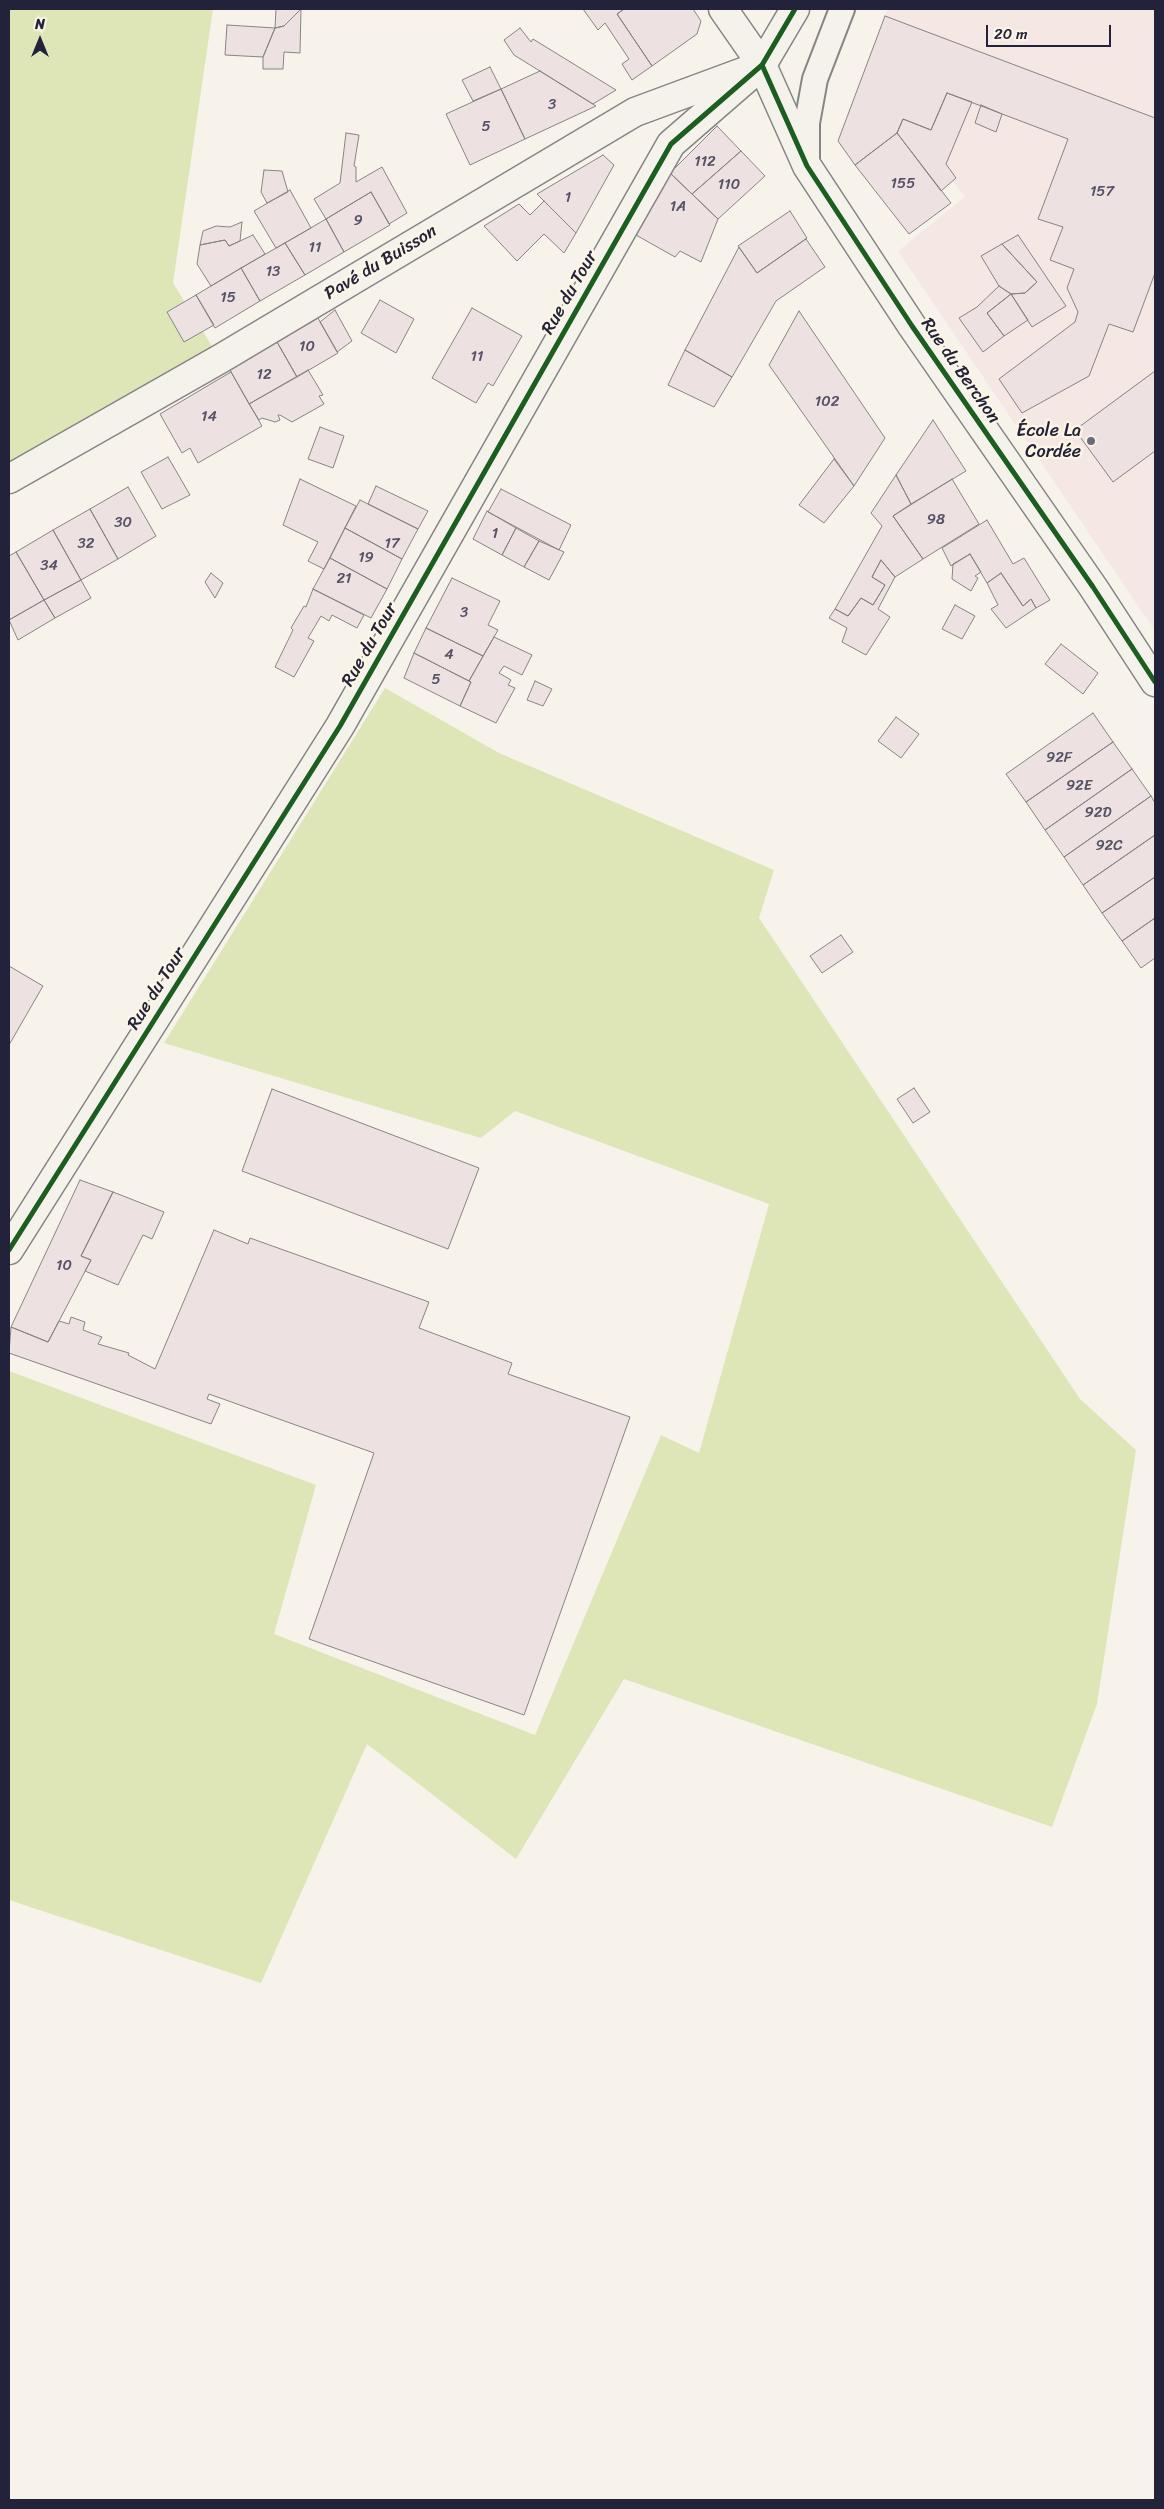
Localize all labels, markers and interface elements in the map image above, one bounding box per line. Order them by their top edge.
text: N [35,12,45,37]
north arrow [15,15,65,65]
scale bar [989,15,1114,47]
text: 20 m [994,21,1028,47]
house number: 3 [548,96,556,114]
house number: 5 [481,118,491,136]
house number: 112 [694,153,716,171]
house number: 155 [891,175,915,193]
house number: 110 [718,176,740,194]
house number: 157 [1090,183,1114,201]
house number: 1 [565,189,571,207]
house number: 1A [670,198,686,216]
house number: 9 [353,212,363,230]
street label: Pavé du Buisson [321,221,441,305]
house number: 11 [309,239,321,257]
street label: Rue du Tour [537,247,603,339]
house number: 13 [266,263,280,281]
house number: 15 [220,289,236,307]
street label: Rue du Berchon [916,314,1004,428]
house number: 10 [299,338,315,356]
house number: 11 [471,348,483,366]
house number: 12 [256,366,272,384]
house number: 102 [815,393,839,411]
house number: 14 [201,408,217,426]
place label: École La Cordée [1016,420,1081,462]
marker: École La Cordée [1085,435,1097,447]
house number: 98 [927,511,945,529]
house number: 30 [114,514,132,532]
house number: 1 [492,525,498,543]
house number: 32 [78,535,94,553]
house number: 17 [385,535,399,553]
house number: 19 [358,549,374,567]
house number: 34 [40,557,58,575]
house number: 21 [336,570,352,588]
street label: Rue du Tour [337,599,403,691]
house number: 3 [460,604,468,622]
house number: 4 [444,646,454,664]
house number: 5 [431,671,441,689]
house number: 92F [1046,749,1072,767]
house number: 92E [1066,777,1092,795]
house number: 92D [1085,804,1111,822]
house number: 92C [1095,837,1123,855]
street label: Rue du Tour [123,944,191,1034]
house number: 10 [56,1257,72,1275]

